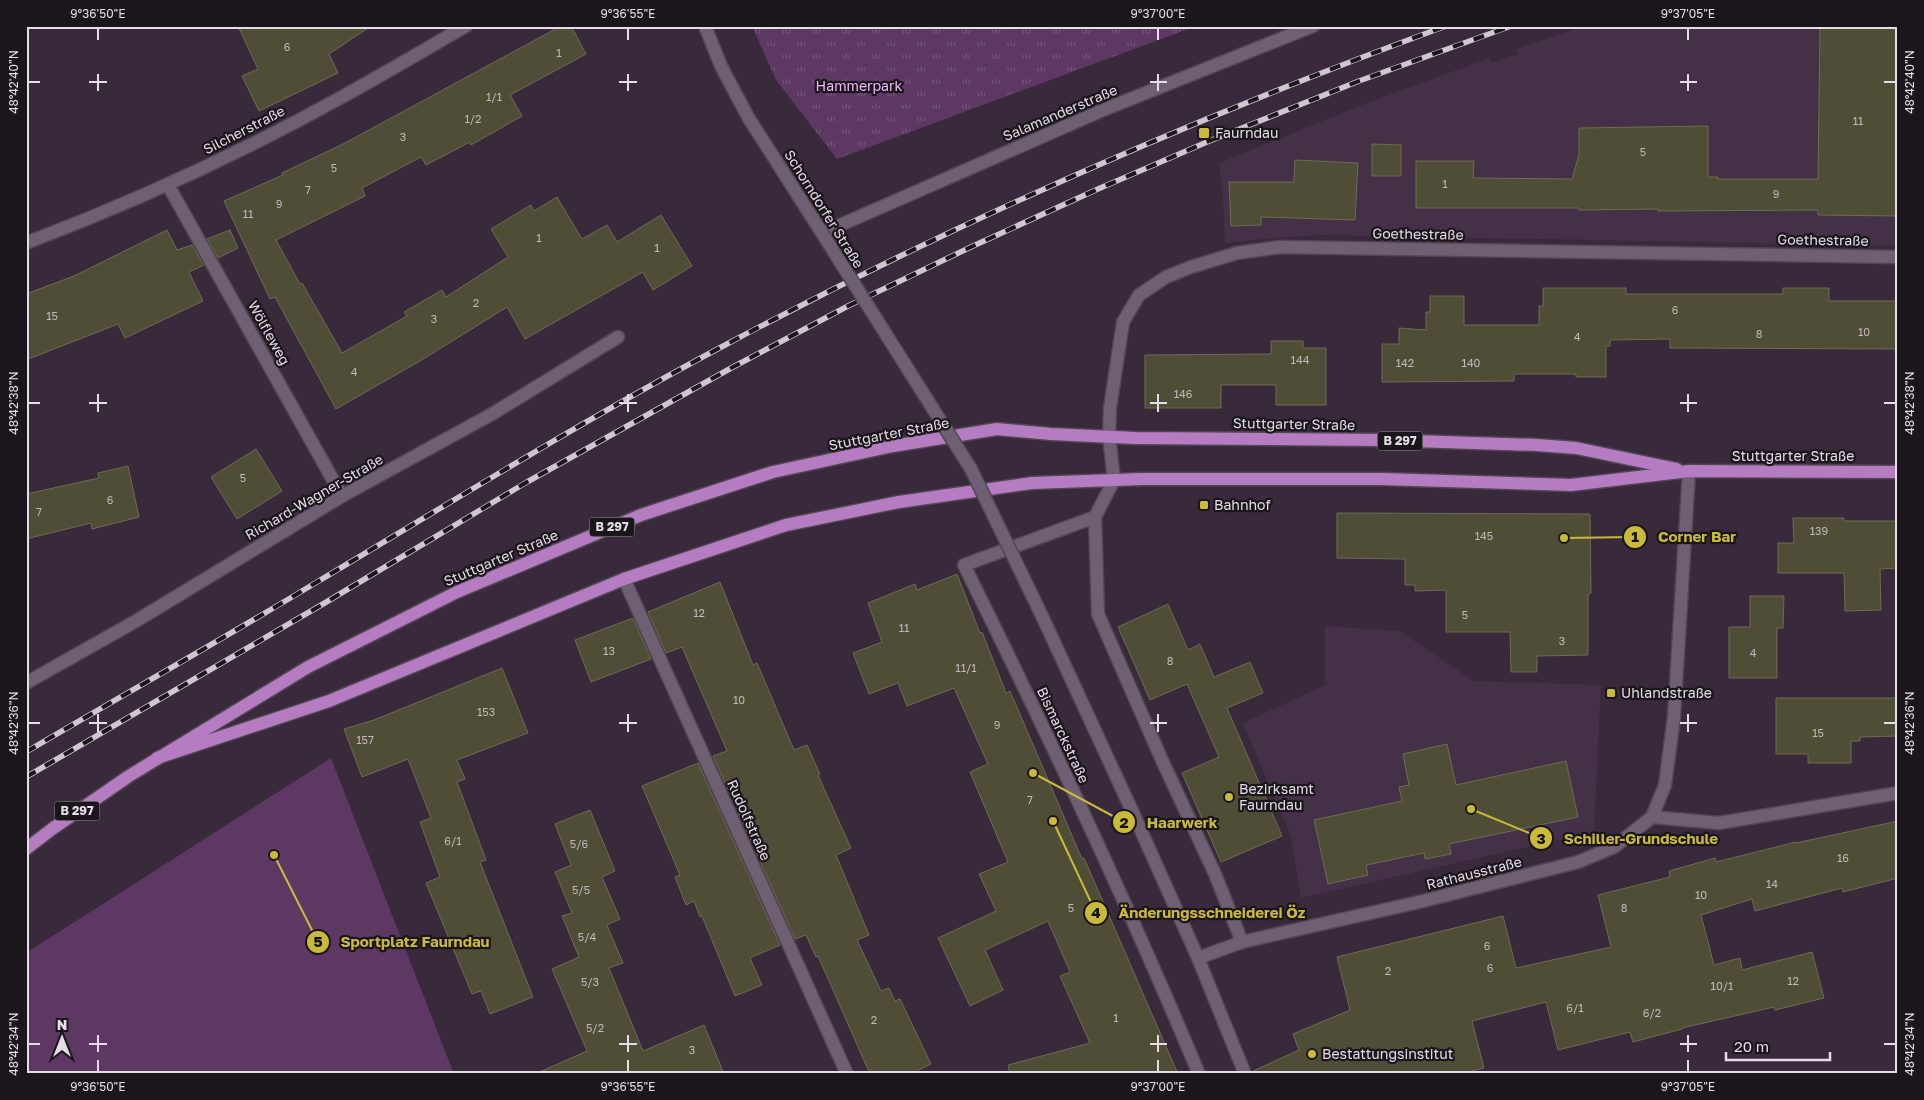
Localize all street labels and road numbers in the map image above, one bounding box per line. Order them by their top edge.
street label: Salamanderstraße [1000,81,1120,144]
street label: Silcherstraße [200,102,287,157]
street label: Schorndorfer Straße [781,146,868,271]
street label: Goethestraße [1372,224,1464,243]
street label: Goethestraße [1777,230,1869,249]
street label: Wölfleweg [245,298,294,368]
street label: Stuttgarter Straße [827,413,951,454]
street label: Stuttgarter Straße [1233,414,1355,433]
road number: B 297 [1378,432,1422,451]
street label: Stuttgarter Straße [1732,447,1854,464]
street label: Richard-Wagner-Straße [242,450,386,543]
road number: B 297 [590,518,634,536]
street label: Stuttgarter Straße [441,526,561,589]
street label: Bismarckstraße [1034,684,1093,786]
street label: Rudolfstraße [724,777,775,863]
road number: B 297 [54,801,100,820]
street label: Rathausstraße [1424,852,1523,893]

